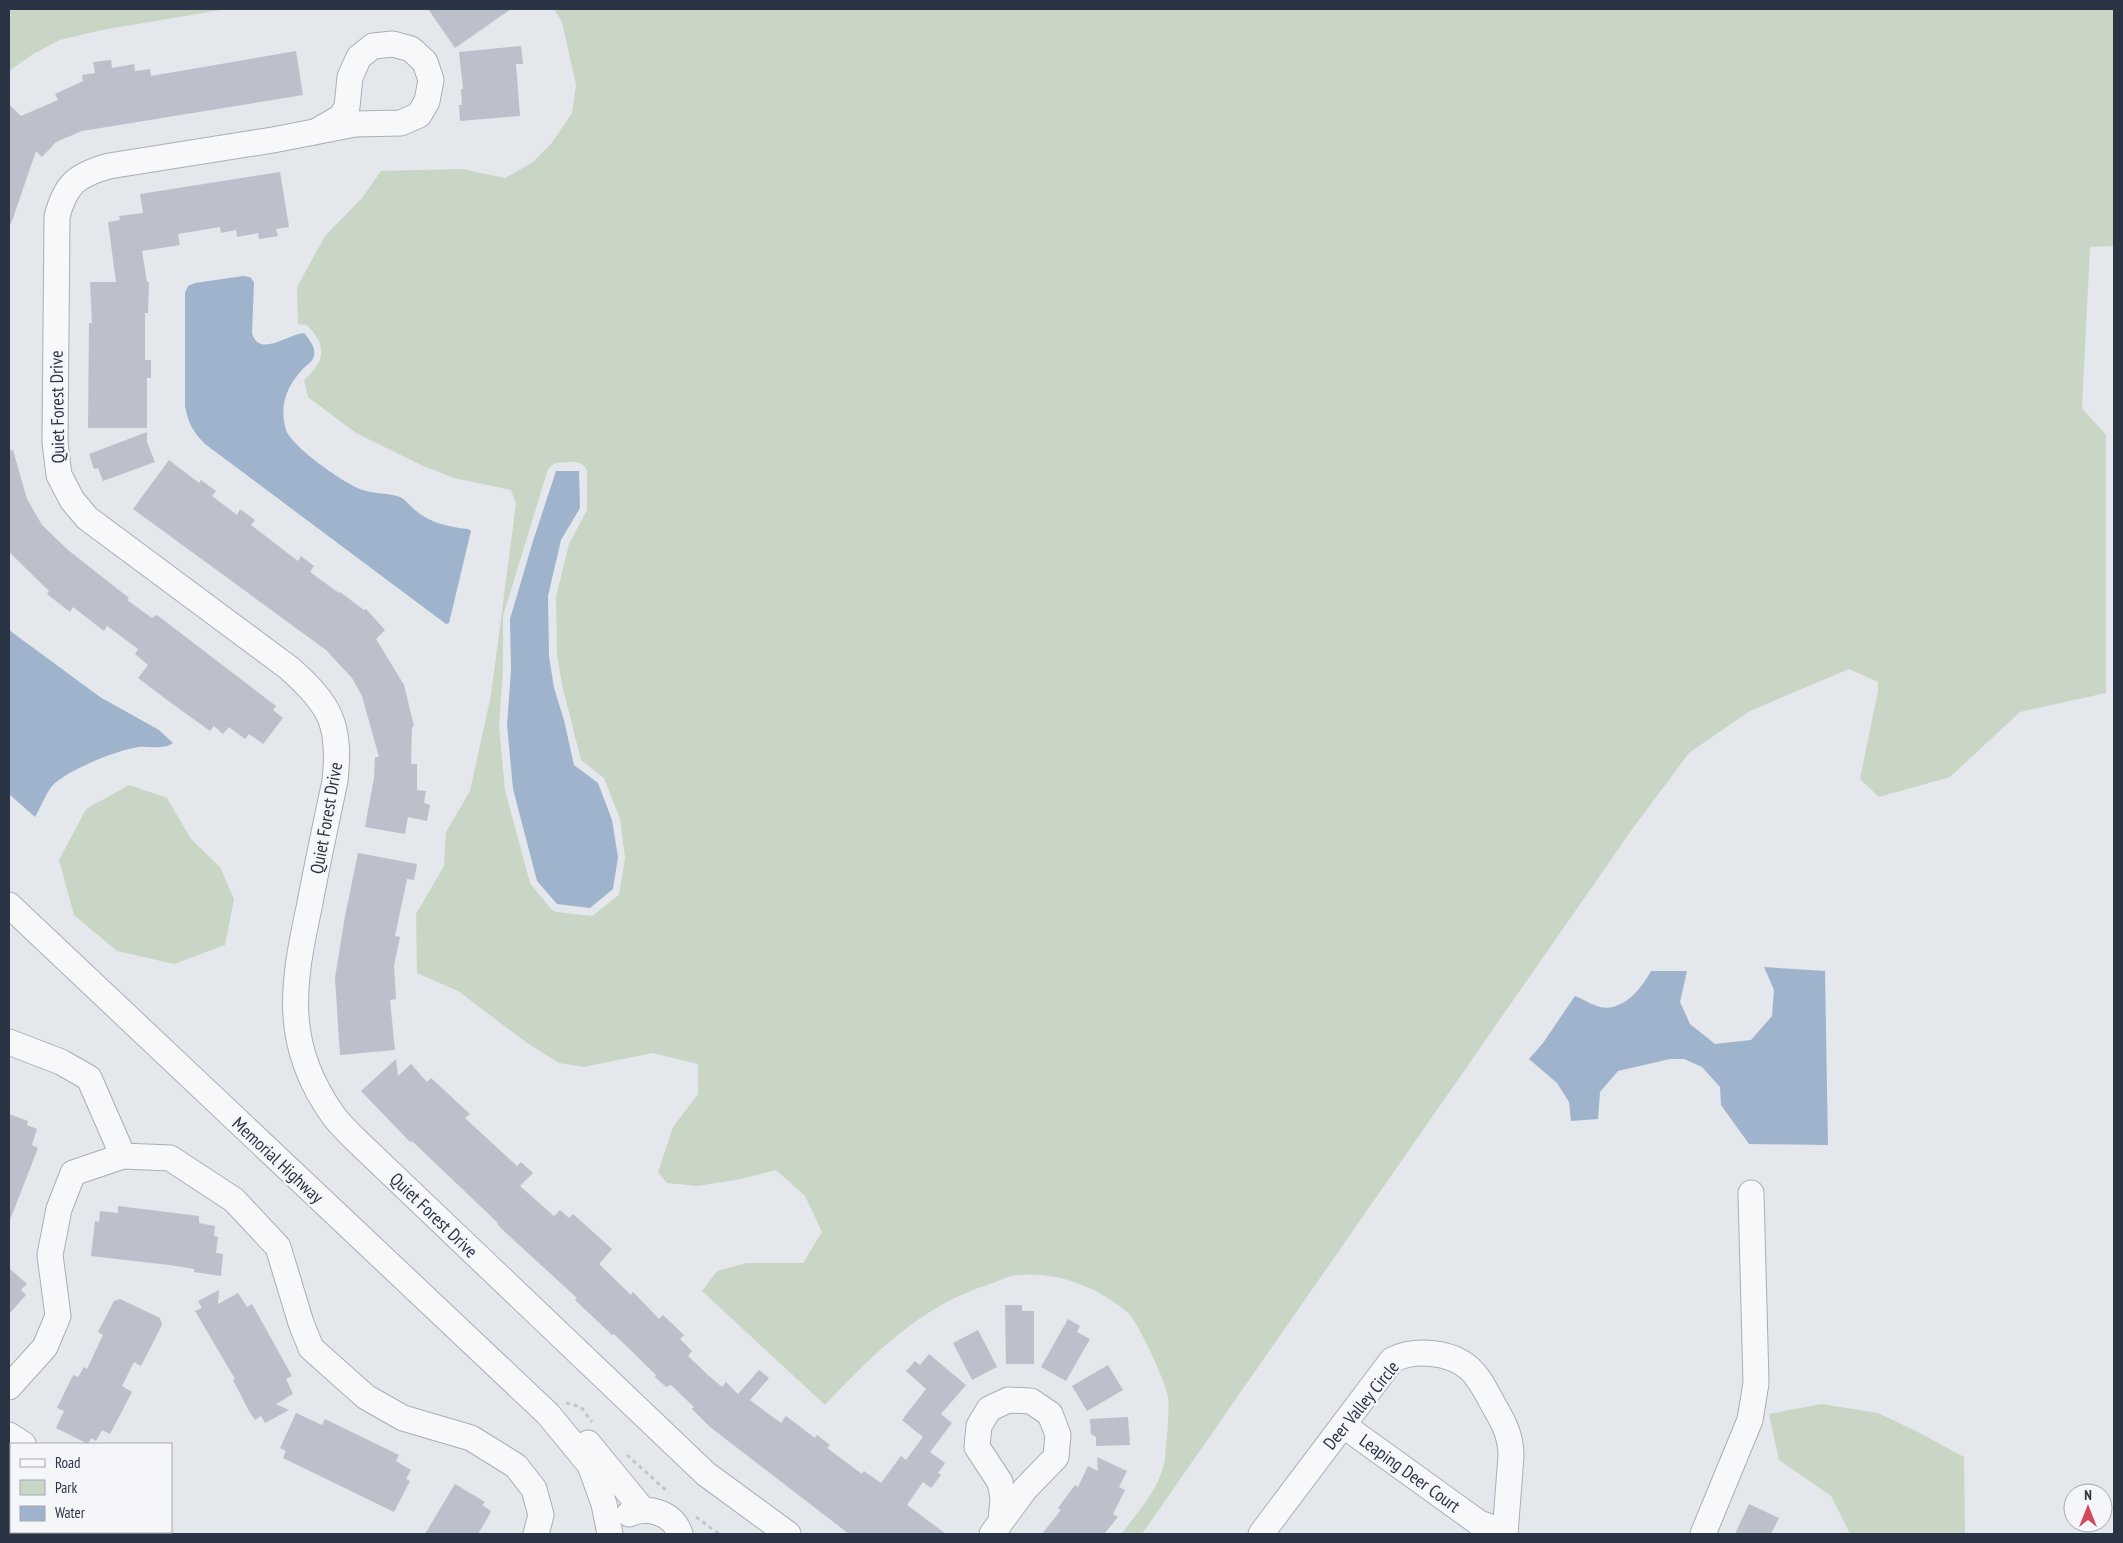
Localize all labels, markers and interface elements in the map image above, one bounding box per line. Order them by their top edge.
street label: Quiet Forest Drive [45,350,69,464]
street label: Quiet Forest Drive [305,760,347,876]
street label: Memorial Highway [228,1112,329,1208]
street label: Quiet Forest Drive [385,1168,483,1262]
street label: Deer Valley Circle [1318,1356,1404,1454]
street label: Leaping Deer Court [1355,1429,1465,1517]
legend [10,1443,172,1533]
text: Road [55,1453,81,1472]
text: Park [55,1478,77,1497]
north arrow [2063,1483,2113,1533]
text: N [2084,1486,2092,1504]
text: Water [55,1503,86,1522]

